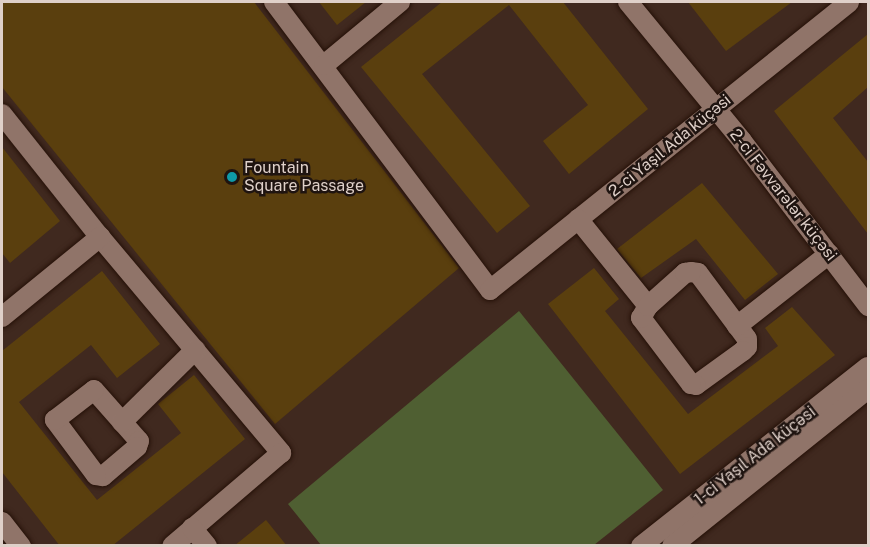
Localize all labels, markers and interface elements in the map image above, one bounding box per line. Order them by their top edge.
street label: 2-ci Yaşıl Ada küçəsi [605,91,735,201]
street label: 2-ci Fəvvarələr küçəsi [726,125,840,265]
place label: Fountain Square Passage [244,158,364,196]
marker: Fountain Square Passage [225,170,239,184]
street label: 1-ci Yaşıl Ada küçəsi [691,403,819,509]

